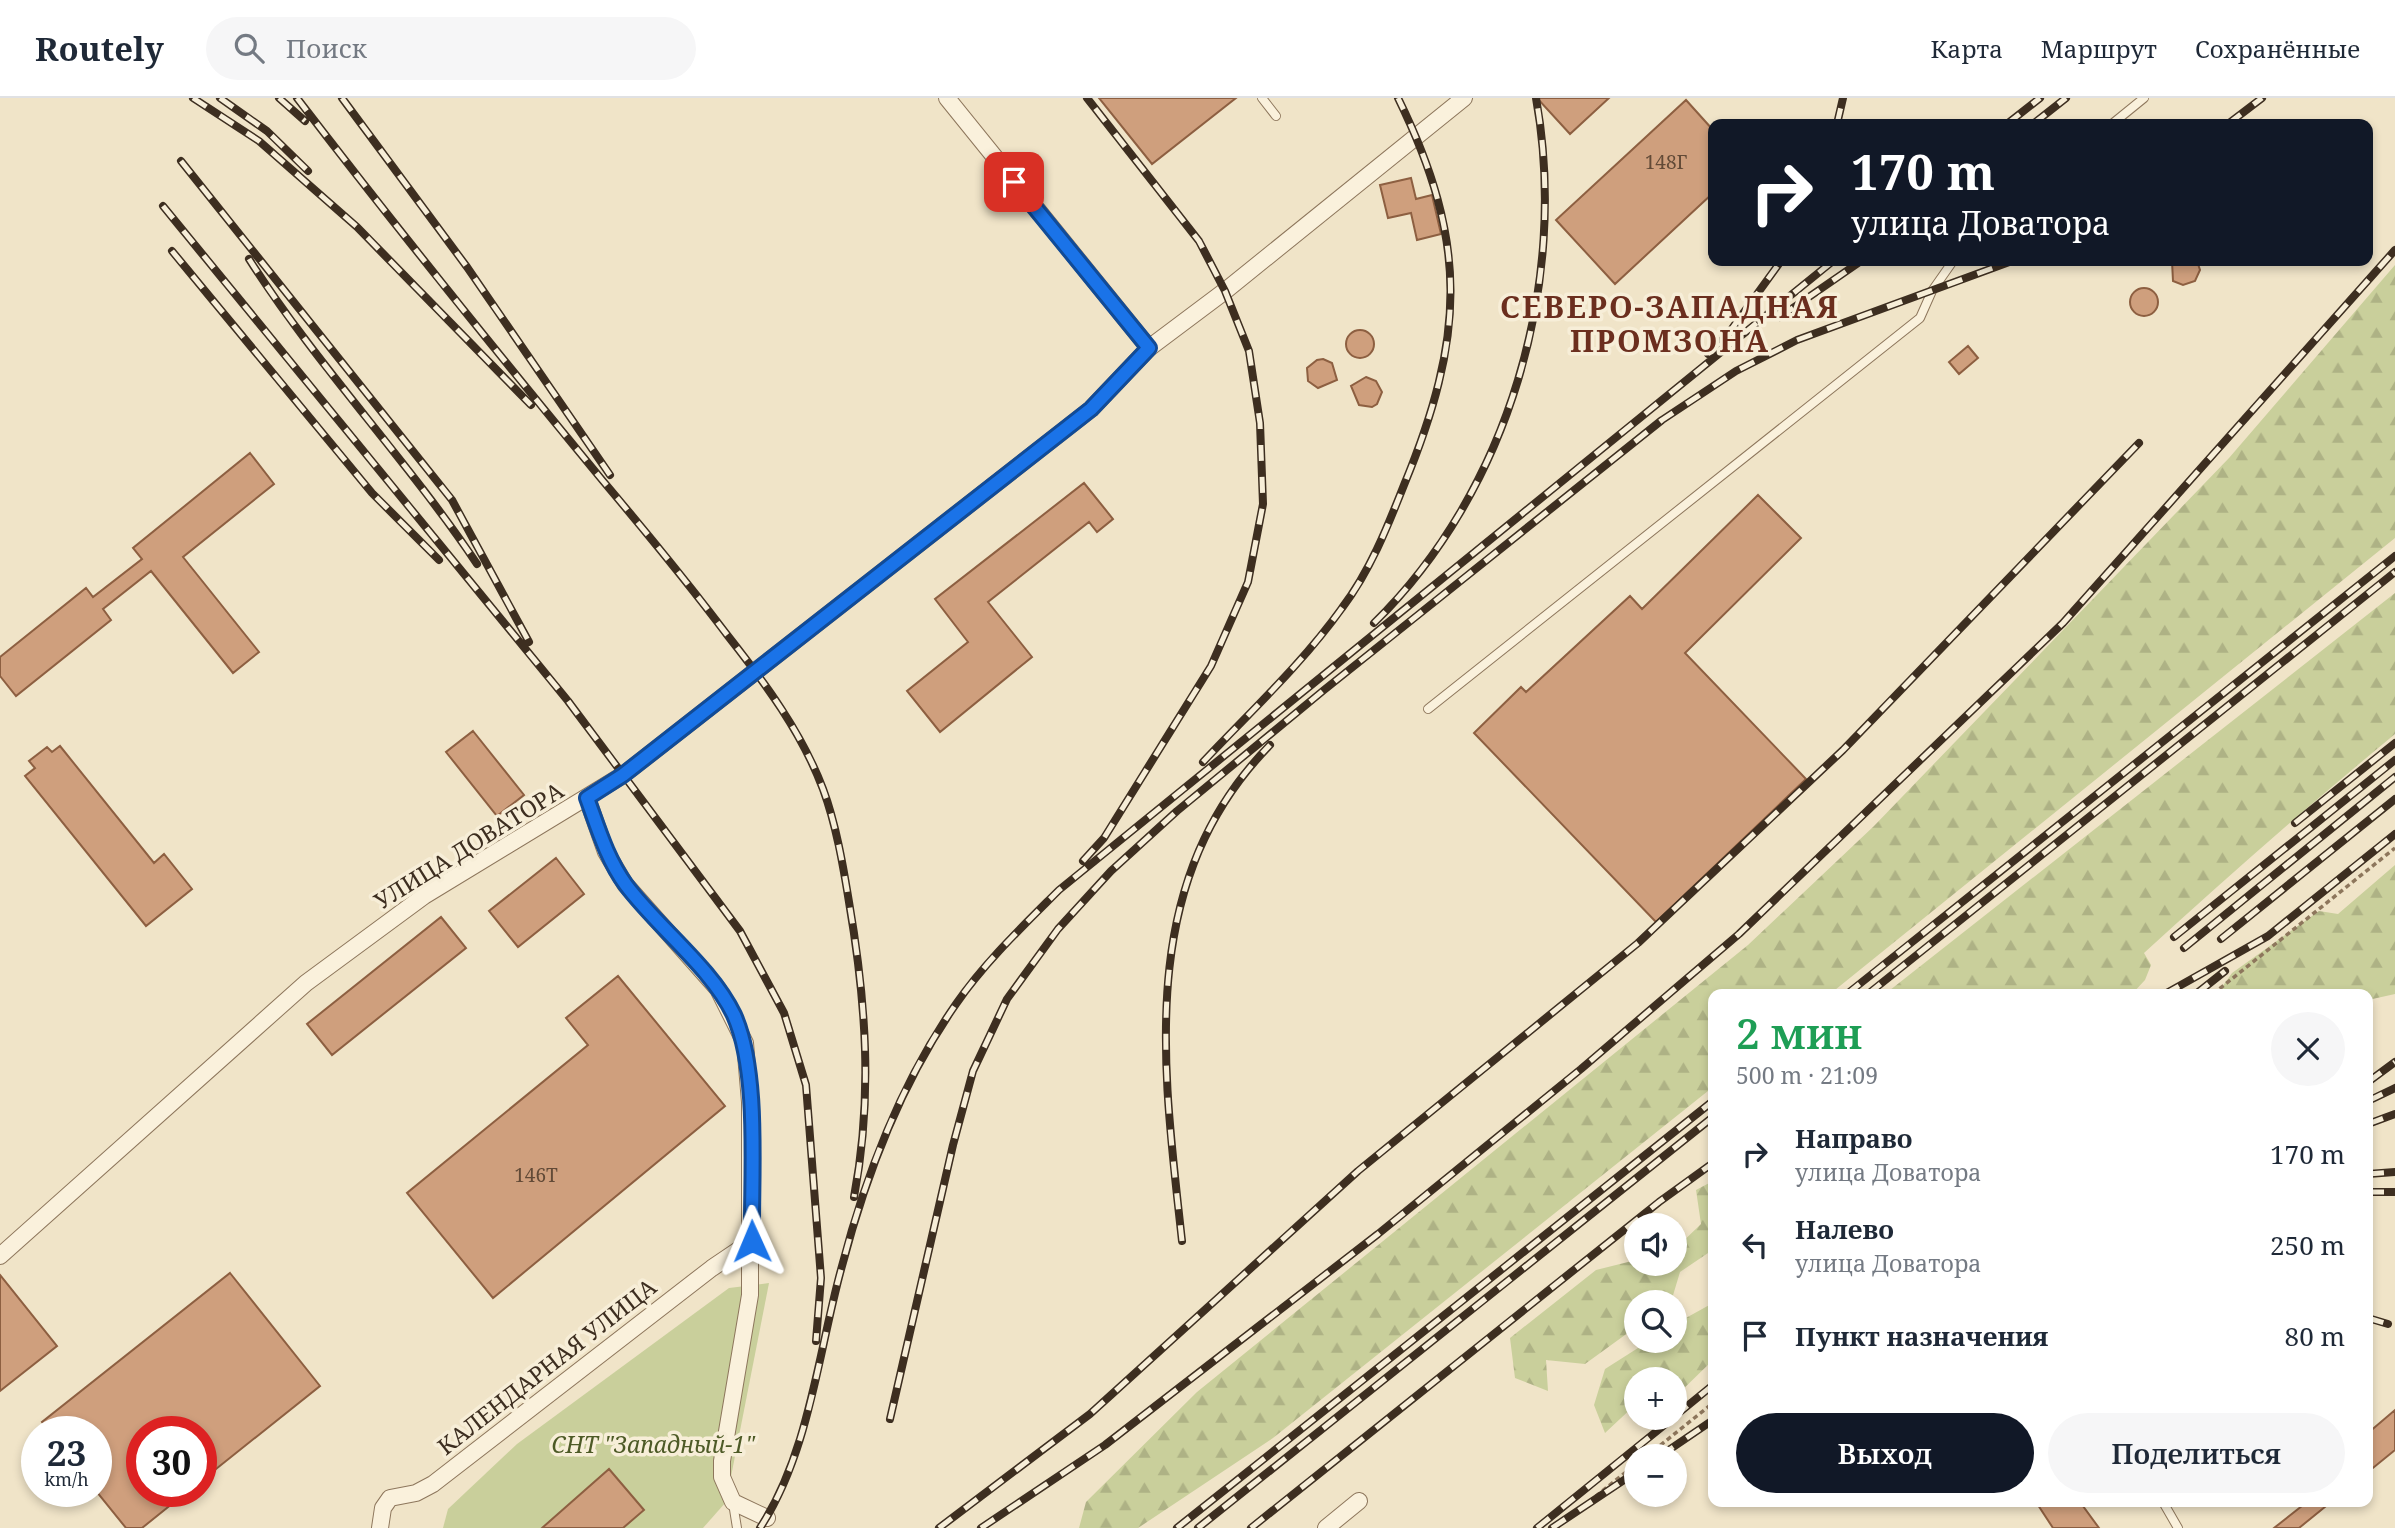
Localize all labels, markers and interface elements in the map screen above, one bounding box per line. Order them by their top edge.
search box [206,17,696,80]
text: Routely [35,26,164,71]
icon: search [230,29,268,67]
text: Поиск [286,30,367,66]
text: Карта [1931,32,2003,65]
text: Маршрут [2041,32,2157,65]
text: Сохранённые [2195,32,2360,65]
text: 170 m [1851,138,1995,204]
icon: right [1736,147,1827,238]
house number: 148Г [1645,149,1688,175]
pin [984,152,1044,212]
icon: arrive [995,163,1033,201]
text: улица Доватора [1851,201,2110,244]
district label: СЕВЕРО-ЗАПАДНАЯ ПРОМЗОНА [1500,286,1840,361]
street label: УЛИЦА ДОВАТОРА [368,774,570,916]
text: 2 мин [1736,1004,1863,1061]
button: close [2271,1012,2345,1086]
text: 500 m · 21:09 [1736,1059,1878,1091]
text: Направо [1795,1120,1913,1156]
icon: right [1736,1135,1774,1173]
text: 170 m [2270,1136,2345,1172]
text: улица Доватора [1795,1156,1981,1188]
house number: 146Т [514,1162,558,1188]
position arrow [715,1204,789,1278]
text: Налево [1795,1211,1894,1247]
map controls [1624,1213,1687,1507]
button: sound [1624,1213,1687,1276]
icon: left [1736,1226,1774,1264]
text: 250 m [2270,1227,2345,1263]
text: улица Доватора [1795,1247,1981,1279]
street label: КАЛЕНДАРНАЯ УЛИЦА [430,1270,663,1462]
button: search [1624,1290,1687,1353]
icon: arrive [1736,1317,1774,1355]
text: Пункт назначения [1795,1318,2048,1354]
text: 80 m [2285,1318,2345,1354]
button: + [1624,1367,1687,1430]
button: Выход [1736,1413,2034,1493]
button: Поделиться [2048,1413,2345,1493]
speed limit sign: 30 [126,1416,217,1507]
park label: СНТ "Западный-1" [551,1428,756,1460]
text: 23 [47,1429,86,1476]
button: − [1624,1444,1687,1507]
text: km/h [44,1467,89,1491]

